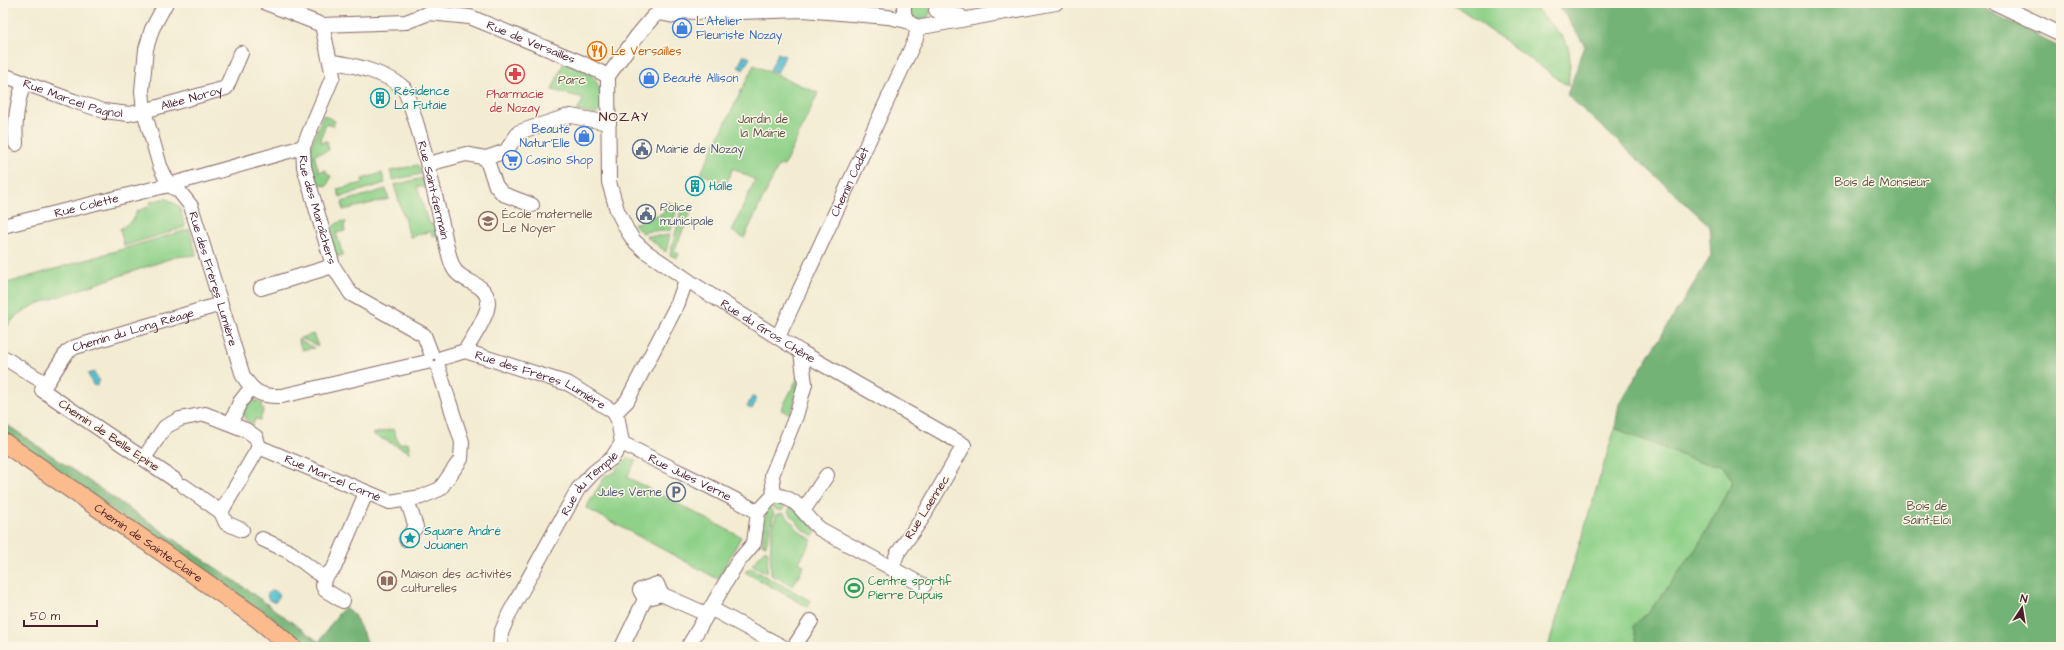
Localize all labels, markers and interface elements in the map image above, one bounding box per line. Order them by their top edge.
place label: L'Atelier Fleuriste Nozay [696,13,783,45]
street label: Rue de Versailles [484,17,578,68]
shop icon: L'Atelier Fleuriste Nozay [671,17,693,39]
restaurant icon: Le Versailles [586,40,608,62]
place label: Le Versailles [611,43,681,60]
pharmacy icon: Pharmacie de Nozay [504,63,526,85]
shop icon: Beauté Allison [638,67,660,89]
place label: Beauté Allison [663,70,738,87]
park label: Parc [558,72,586,89]
street label: Rue Marcel Pagnol [21,75,124,122]
street label: Allée Noroy [159,81,225,115]
place label: Résidence La Futaie [394,83,450,114]
place label: Pharmacie de Nozay [486,86,544,118]
building icon: Résidence La Futaie [369,87,391,109]
district label: NOZAY [599,107,649,127]
park label: Jardin de la Mairie [738,111,789,142]
place label: Beauté Natur'Elle [519,121,571,152]
shop icon: Beauté Natur'Elle [573,125,595,147]
public building icon: Mairie de Nozay [631,138,653,160]
street label: Rue Saint-Germain [413,139,453,241]
place label: Mairie de Nozay [656,141,744,159]
street label: Chemin Cadet [827,144,874,220]
supermarket icon: Casino Shop [501,149,523,171]
place label: Casino Shop [526,152,593,169]
street label: Rue des Maraîchers [294,155,340,267]
park label: Bois de Monsieur [1834,174,1930,191]
building icon: Halle [684,175,706,197]
place label: Halle [709,178,733,195]
street label: Rue Colette [53,190,121,222]
place label: Police municipale [660,199,714,230]
public building icon: Police municipale [635,203,657,225]
place label: École maternelle Le Noyer [502,206,593,238]
street label: Rue des Frères Lumière [184,209,242,349]
school or university icon: École maternelle Le Noyer [477,210,499,232]
street label: Rue du Gros Chêne [717,295,819,368]
street label: Chemin du Long Réage [70,304,196,356]
street label: Rue des Frères Lumière [473,347,609,414]
street label: Chemin de Belle Epine [55,395,163,476]
street label: Rue du Temple [557,448,623,519]
street label: Rue Jules Verne [645,450,735,506]
street label: Rue Marcel Carné [282,451,384,506]
street label: Rue Laennec [901,471,954,543]
parking icon: Jules Verne [665,481,687,503]
place label: Jules Verne [597,484,663,501]
park label: Bois de Saint-Eloi [1903,498,1951,529]
street label: Chemin de Sainte-Claire [91,500,206,587]
place label: Square André Jouanen [424,523,501,554]
place icon: Square André Jouanen [399,527,421,549]
place label: Maison des activités culturelles [401,566,512,597]
library icon: Maison des activités culturelles [376,570,398,592]
place label: Centre sportif Pierre Dupuis [868,573,953,604]
sports icon: Centre sportif Pierre Dupuis [843,577,865,599]
north arrow [2002,588,2042,628]
text: N [2019,591,2029,607]
scale bar [24,602,97,628]
text: 50 m [30,608,61,625]

